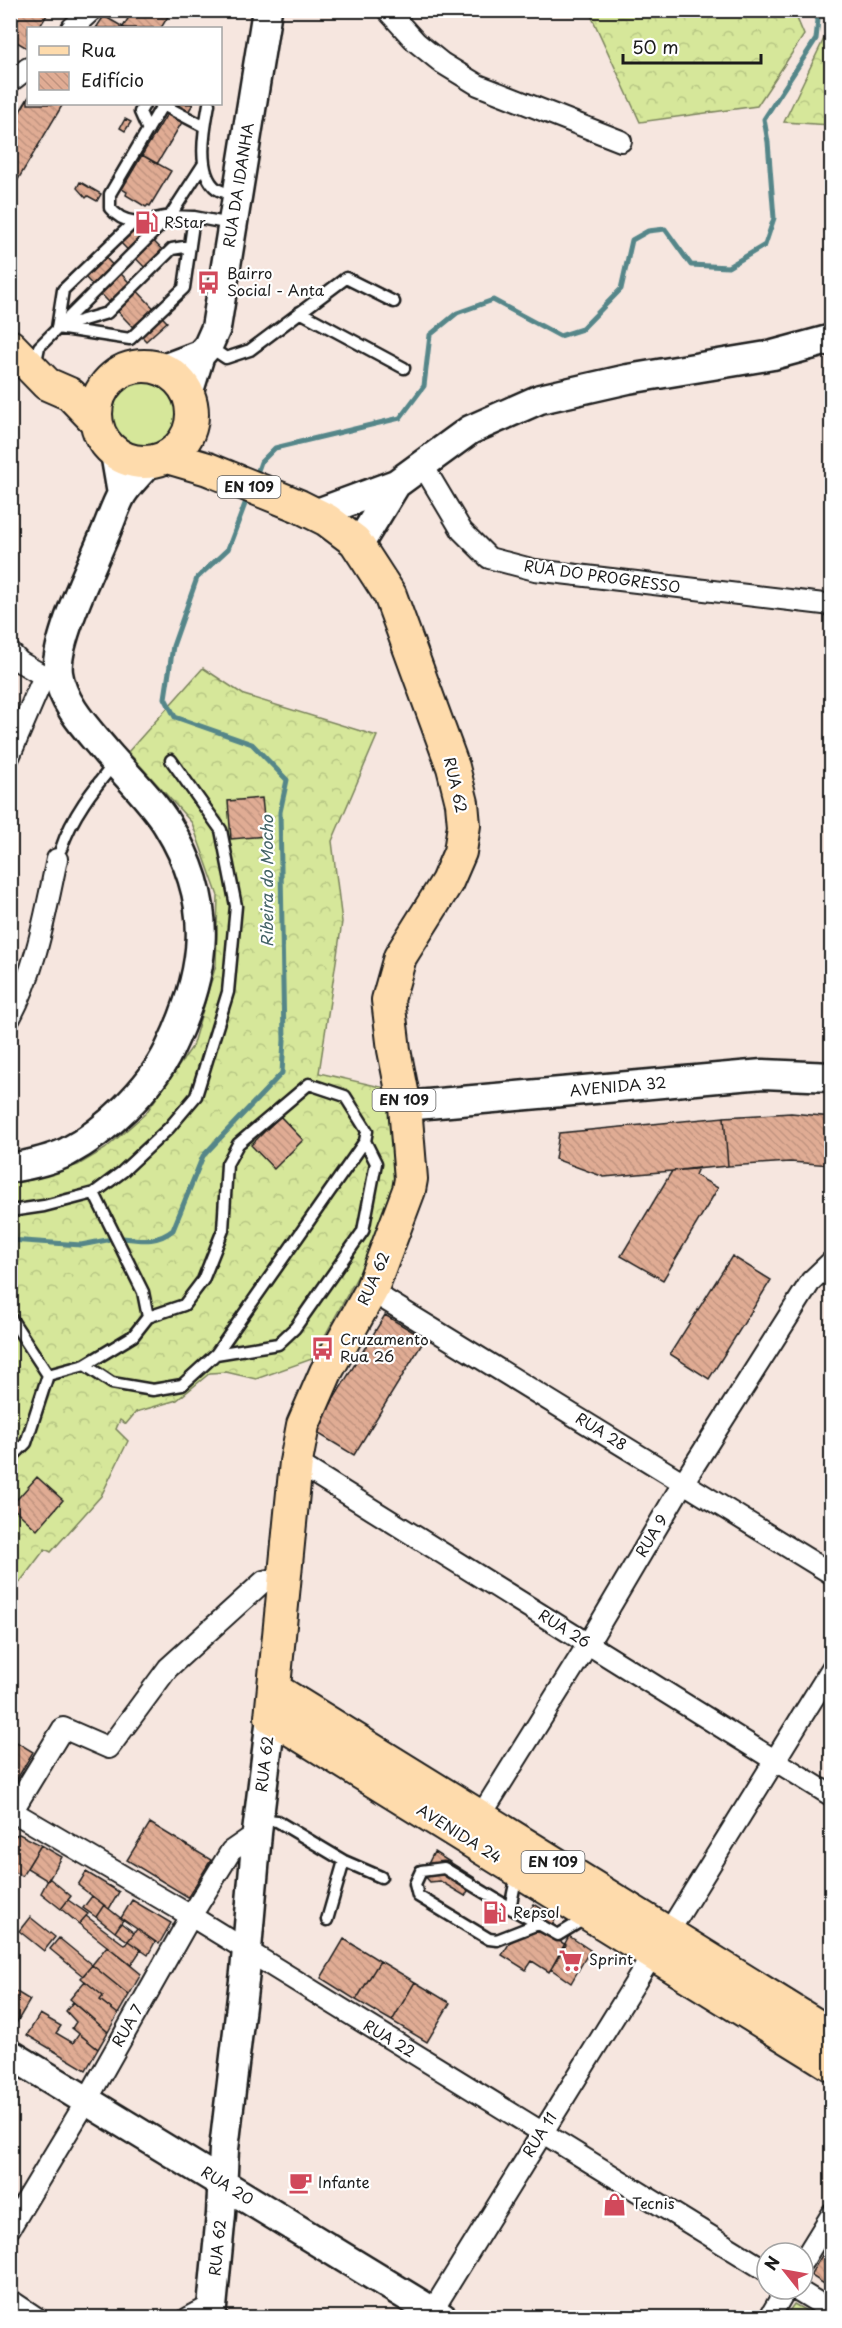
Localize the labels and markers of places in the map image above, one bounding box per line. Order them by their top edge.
fuel station icon: RStar [133,210,159,236]
place label: RStar [164,210,206,233]
place label: Bairro Social - Anta [227,261,325,301]
bus stop icon: Bairro Social - Anta [196,270,222,296]
place label: Cruzamento Rua 26 [340,1327,429,1367]
bus stop icon: Cruzamento Rua 26 [309,1336,335,1362]
fuel station icon: Repsol [482,1900,508,1926]
place label: Repsol [513,1900,560,1923]
supermarket icon: Sprint [558,1947,584,1973]
place label: Sprint [589,1947,633,1970]
cafe icon: Infante [287,2170,313,2196]
place label: Infante [318,2170,370,2193]
shop icon: Tecnis [601,2191,627,2217]
place label: Tecnis [632,2191,675,2214]

